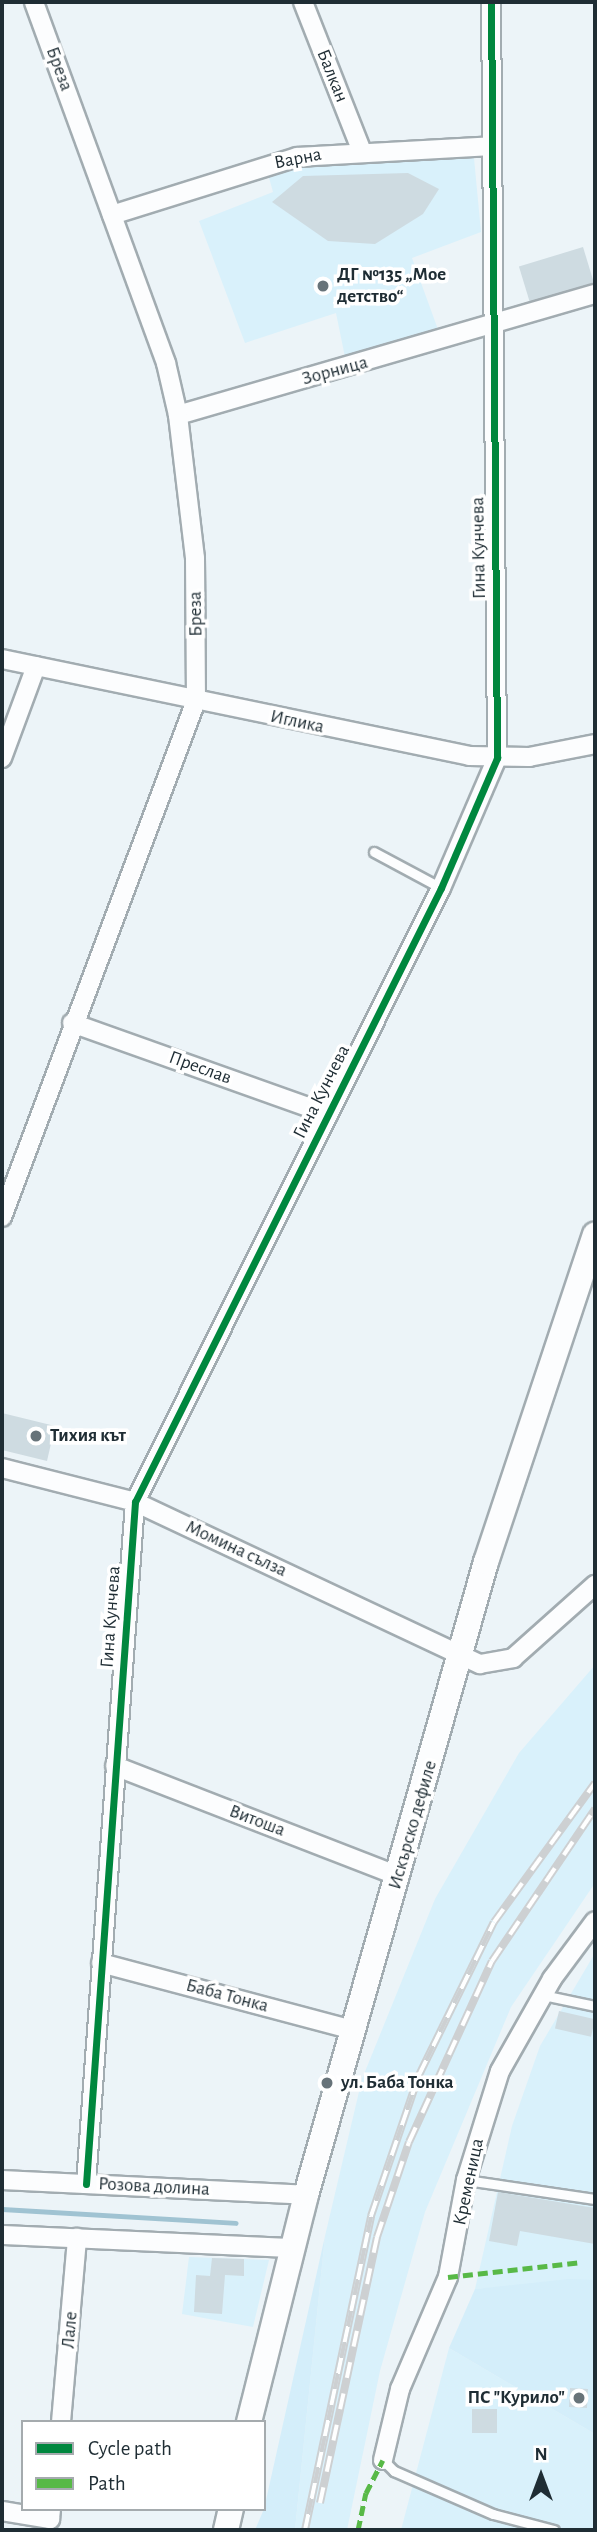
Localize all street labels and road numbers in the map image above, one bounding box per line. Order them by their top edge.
street label: Бреза [41,44,77,94]
street label: Балкан [311,46,353,106]
street label: Варна [272,143,324,175]
street label: Зорница [300,351,370,391]
street label: Гина Кунчева [467,497,491,599]
street label: Бреза [184,591,208,637]
street label: Иглика [268,705,326,739]
street label: Гина Кунчева [289,1041,355,1143]
street label: Преслав [166,1046,234,1090]
street label: Момина сълза [182,1516,290,1582]
street label: Гина Кунчева [96,1565,126,1669]
street label: Искърско дефиле [384,1758,442,1892]
street label: Витоша [226,1800,288,1842]
street label: Баба Тонка [183,1974,271,2018]
street label: Кременица [449,2136,489,2228]
street label: Розова долина [98,2173,210,2201]
street label: Лале [57,2310,83,2350]

